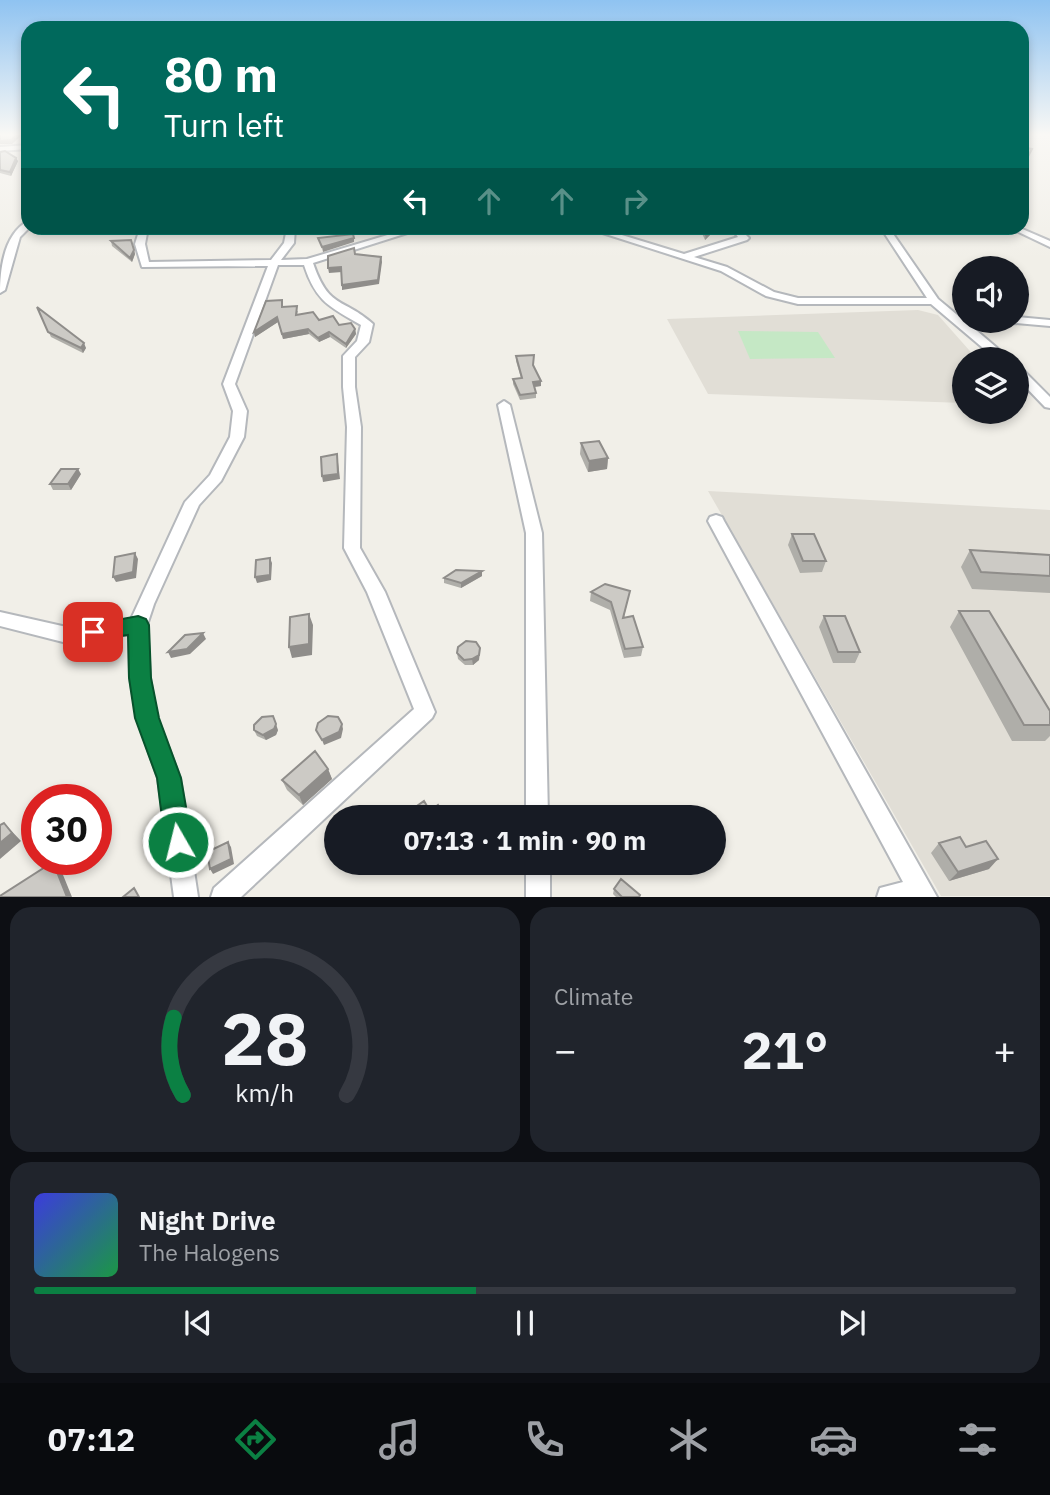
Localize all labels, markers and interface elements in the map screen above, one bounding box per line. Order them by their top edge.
text: 80 m [164,42,278,105]
icon: left [49,49,140,140]
text: Turn left [164,104,284,146]
icon: left [397,182,435,220]
icon: ahead [470,182,508,220]
icon: ahead [543,182,581,220]
icon: right [616,182,654,220]
map controls [952,256,1029,424]
button: sound [952,256,1029,333]
button: layers [952,347,1029,424]
pin [63,602,123,662]
icon: arrive [74,613,112,651]
speed limit sign: 30 [21,784,112,875]
position arrow [141,805,215,879]
text: 07:13 · 1 min · 90 m [404,823,646,857]
text: Climate [554,981,633,1011]
text: 28 [221,991,309,1086]
text: 21° [742,1016,828,1083]
text: − [554,1025,577,1074]
text: + [993,1025,1016,1074]
text: km/h [236,1076,294,1109]
text: Night Drive [139,1203,276,1237]
text: The Halogens [139,1237,280,1267]
icon: previous [179,1304,217,1342]
icon: pause [506,1304,544,1342]
icon: next [833,1304,871,1342]
icon: directions [231,1415,280,1464]
icon: music [375,1415,424,1464]
icon: phone [520,1415,569,1464]
icon: climate [664,1415,713,1464]
icon: car [809,1415,858,1464]
icon: filters [953,1415,1002,1464]
text: 07:12 [48,1418,135,1460]

